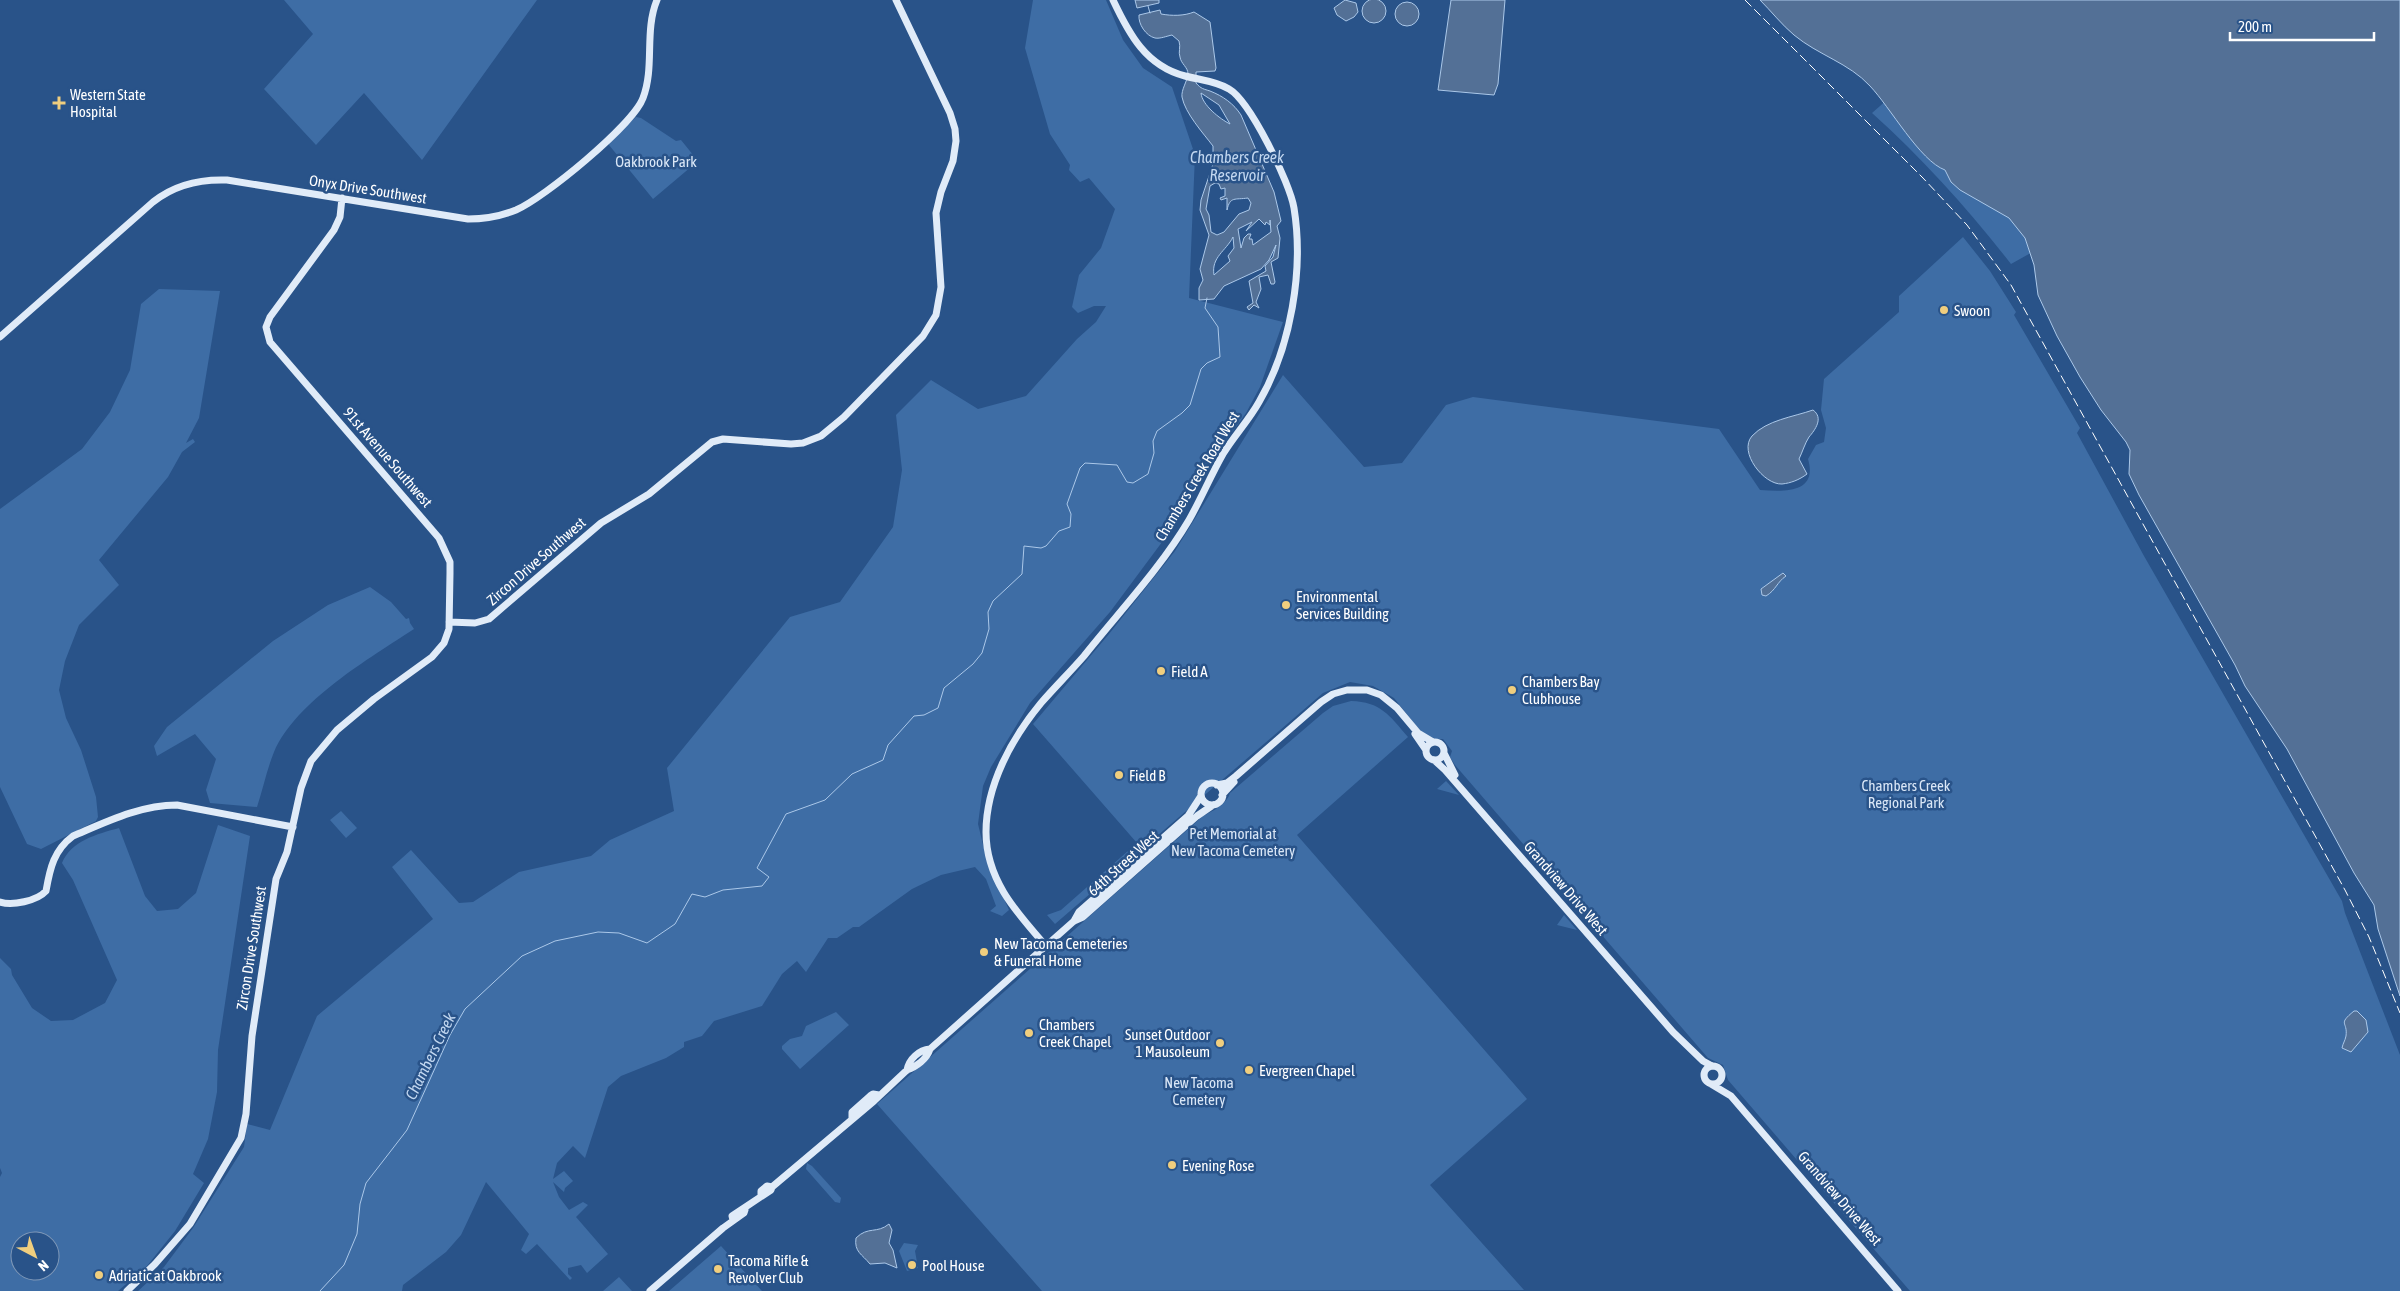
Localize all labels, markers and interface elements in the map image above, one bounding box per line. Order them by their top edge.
scale bar [2230,10,2374,42]
text: 200 m [2238,18,2272,35]
place label: Western State Hospital [70,86,146,120]
marker: Western State Hospital [52,96,66,110]
water label: Chambers Creek Reservoir [1190,148,1285,184]
park label: Oakbrook Park [615,153,697,170]
street label: Onyx Drive Southwest [308,171,428,207]
place label: Swoon [1954,302,1990,319]
marker: Swoon [1938,304,1950,316]
street label: 91st Avenue Southwest [340,404,436,510]
street label: Chambers Creek Road West [1151,408,1243,544]
street label: Zircon Drive Southwest [483,514,589,608]
place label: Environmental Services Building [1296,588,1389,622]
marker: Environmental Services Building [1280,599,1292,611]
place label: Field A [1171,663,1208,680]
marker: Field A [1155,665,1167,677]
place label: Chambers Bay Clubhouse [1522,673,1600,707]
marker: Chambers Bay Clubhouse [1506,684,1518,696]
place label: Field B [1129,767,1165,784]
marker: Field B [1113,769,1125,781]
park label: Chambers Creek Regional Park [1862,777,1951,811]
park label: Pet Memorial at New Tacoma Cemetery [1171,825,1295,859]
street label: 64th Street West [1084,827,1162,899]
street label: Grandview Drive West [1521,838,1611,938]
street label: Zircon Drive Southwest [233,885,269,1011]
place label: New Tacoma Cemeteries & Funeral Home [994,935,1128,969]
marker: New Tacoma Cemeteries & Funeral Home [978,946,990,958]
water label: Chambers Creek [401,1009,459,1102]
place label: Chambers Creek Chapel [1039,1016,1111,1050]
place label: Sunset Outdoor 1 Mausoleum [1125,1026,1211,1060]
marker: Chambers Creek Chapel [1023,1027,1035,1039]
marker: Sunset Outdoor 1 Mausoleum [1214,1037,1226,1049]
place label: Evergreen Chapel [1259,1062,1355,1079]
marker: Evergreen Chapel [1243,1064,1255,1076]
park label: New Tacoma Cemetery [1164,1074,1234,1108]
street label: Grandview Drive West [1795,1148,1885,1248]
place label: Evening Rose [1182,1157,1255,1174]
marker: Evening Rose [1166,1159,1178,1171]
north arrow [10,1231,60,1281]
place label: Tacoma Rifle & Revolver Club [728,1252,809,1286]
text: N [35,1257,52,1275]
place label: Pool House [922,1257,985,1274]
marker: Pool House [906,1259,918,1271]
marker: Tacoma Rifle & Revolver Club [712,1263,724,1275]
place label: Adriatic at Oakbrook [109,1267,222,1284]
marker: Adriatic at Oakbrook [93,1269,105,1281]

